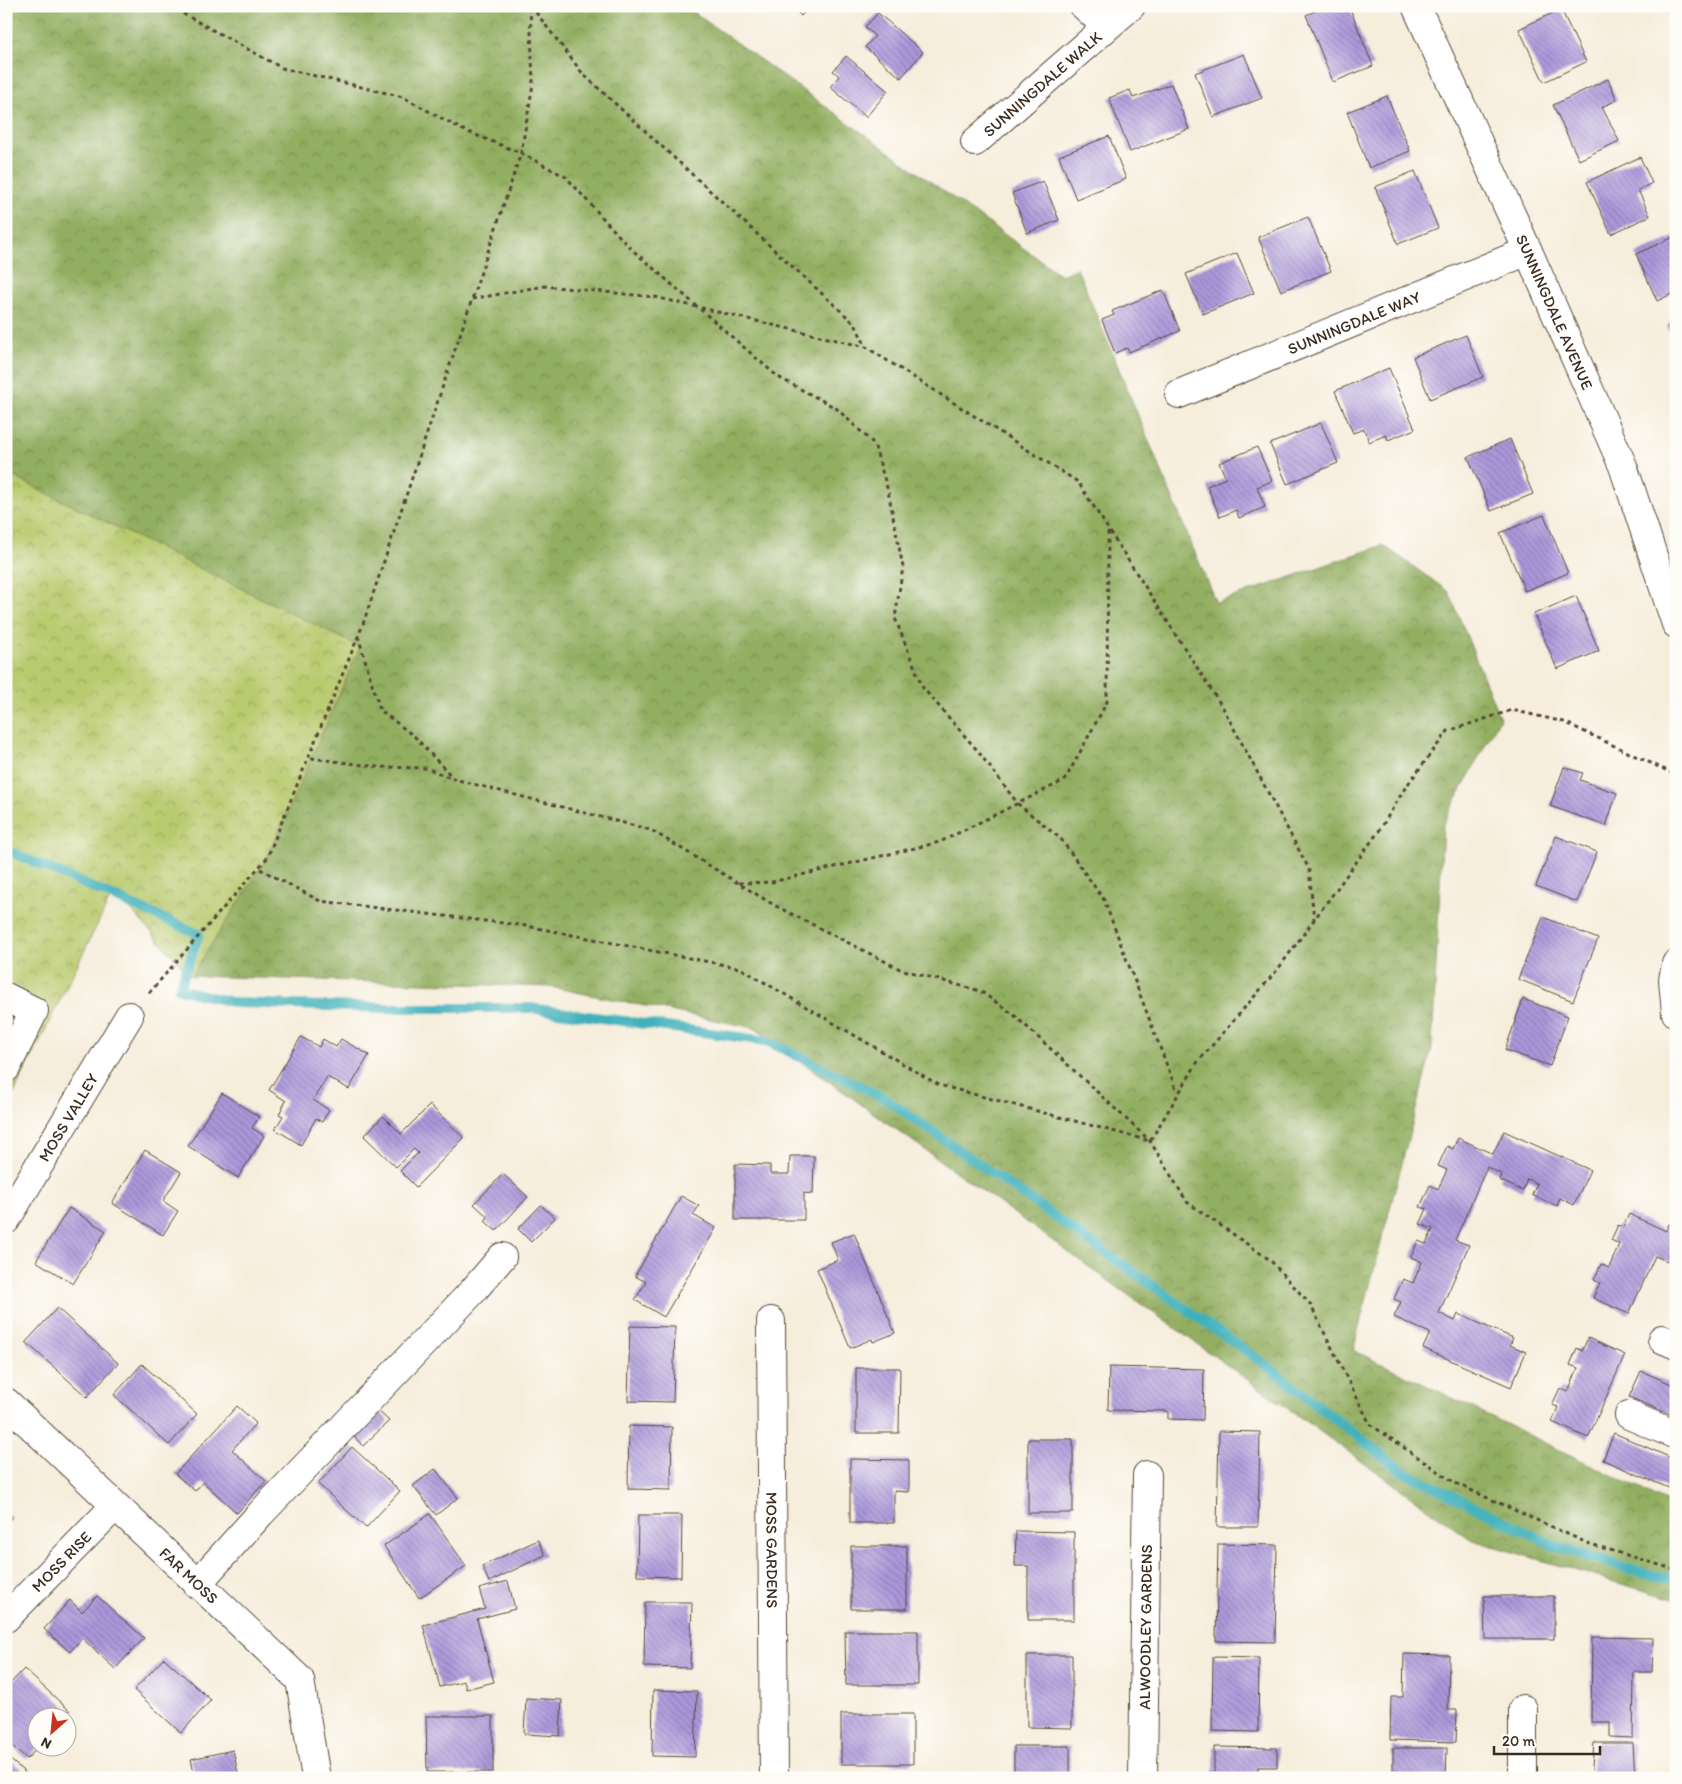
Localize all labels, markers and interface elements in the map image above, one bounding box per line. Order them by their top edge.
street label: SUNNINGDALE WALK [979,26,1106,140]
street label: SUNNINGDALE AVENUE [1512,231,1597,392]
street label: SUNNINGDALE WAY [1285,287,1423,358]
street label: MOSS VALLEY [34,1070,102,1165]
street label: MOSS GARDENS [763,1492,782,1608]
street label: MOSS RISE [27,1527,95,1596]
street label: FAR MOSS [156,1543,222,1607]
street label: ALWOODLEY GARDENS [1134,1544,1156,1710]
north arrow [28,1706,78,1756]
scale bar [1494,1724,1601,1756]
text: 20 m [1502,1732,1536,1750]
text: N [38,1733,54,1753]

